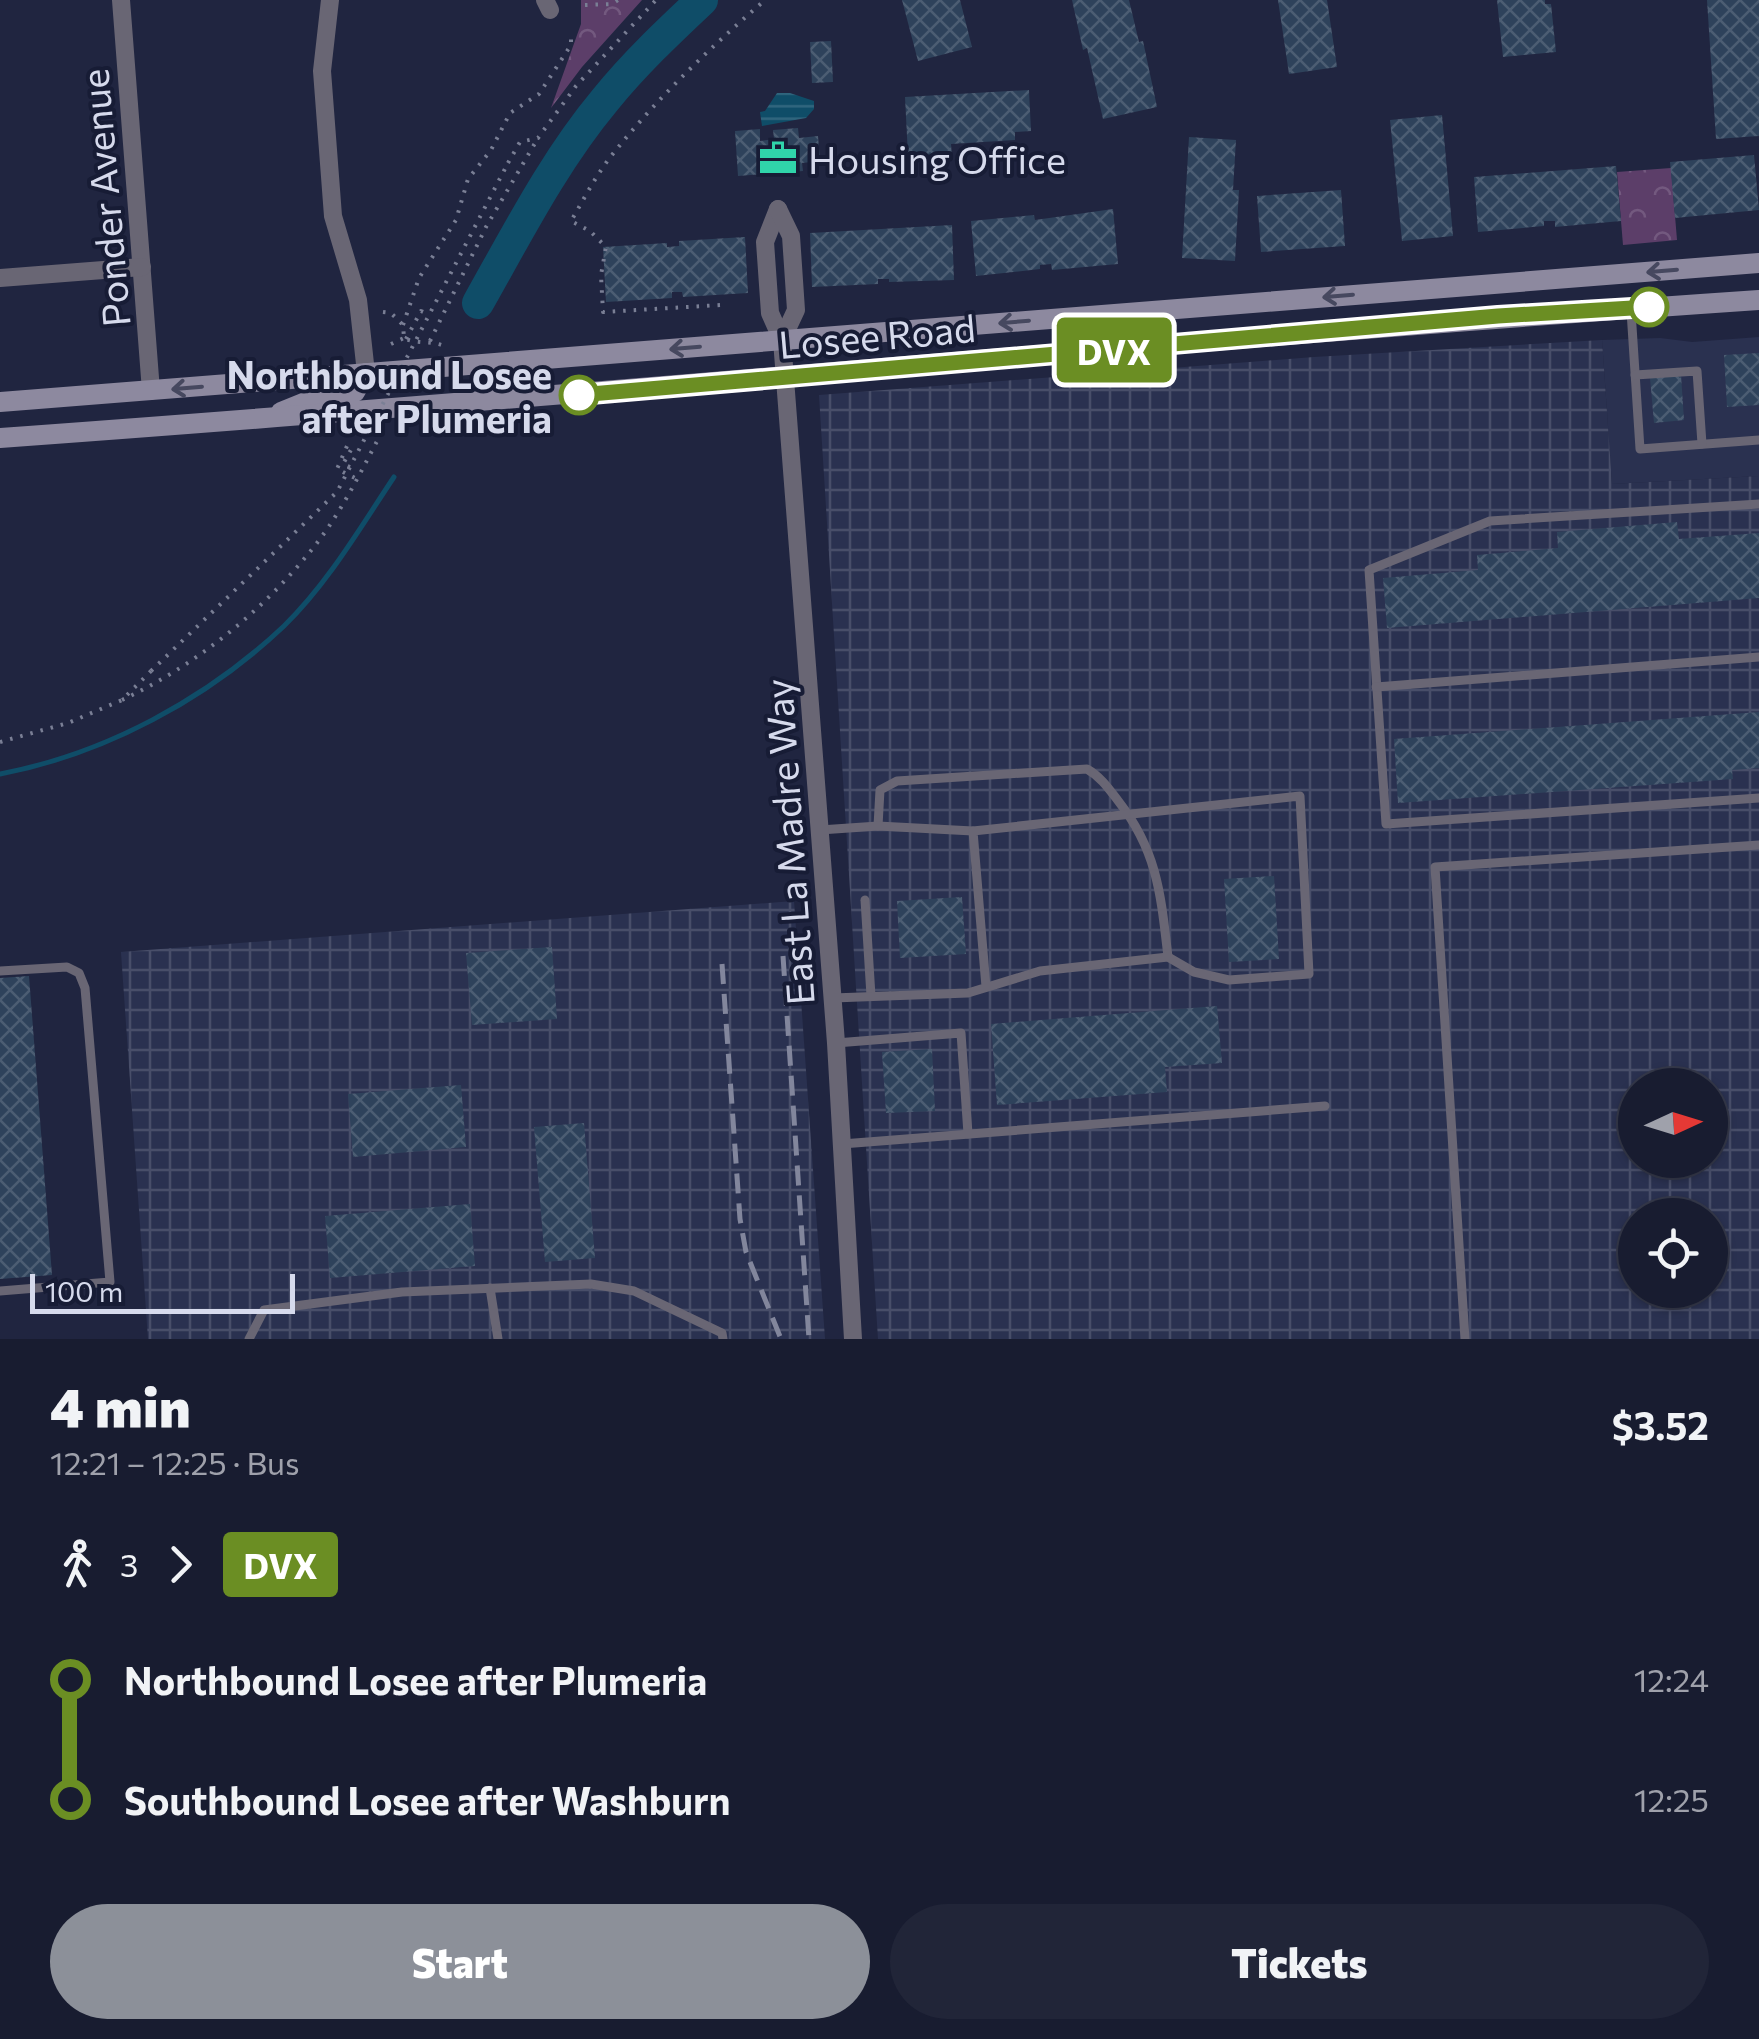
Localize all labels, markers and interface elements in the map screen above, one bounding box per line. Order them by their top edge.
street label: Ponder Avenue [69,67,139,329]
place label: Housing Office [808,135,1066,182]
office icon: Housing Office [757,137,799,179]
one-way arrow [1646,262,1678,281]
one-way arrow [1322,287,1354,306]
unlabelled marker [1630,288,1668,326]
street label: Losee Road [777,303,977,367]
one-way arrow [998,313,1030,332]
line badge: DVX [1056,318,1172,382]
text: DVX [1077,329,1151,372]
one-way arrow [670,338,702,357]
place label: Northbound Losee after Plumeria [227,350,552,441]
marker: Northbound Losee after Plumeria [560,376,598,414]
one-way arrow [171,378,203,397]
street label: East La Madre Way [753,677,823,1007]
north arrow [1618,1068,1728,1178]
map controls [1618,1068,1728,1308]
button: locate [1618,1198,1728,1308]
scale bar [30,1269,295,1314]
text: 100 m [45,1274,123,1308]
text: 4 min [50,1371,191,1438]
text: $3.52 [1612,1401,1709,1448]
text: 12:21 – 12:25 · Bus [50,1442,300,1482]
icon: walk [50,1537,105,1592]
icon: forward [153,1537,208,1592]
text: DVX [243,1543,318,1586]
text: 3 [120,1544,138,1584]
text: Northbound Losee after Plumeria [124,1656,707,1703]
text: 12:24 [1634,1659,1709,1699]
text: Southbound Losee after Washburn [124,1776,731,1823]
text: 12:25 [1634,1779,1709,1819]
button: Start [50,1904,870,2019]
button: Tickets [890,1904,1709,2019]

